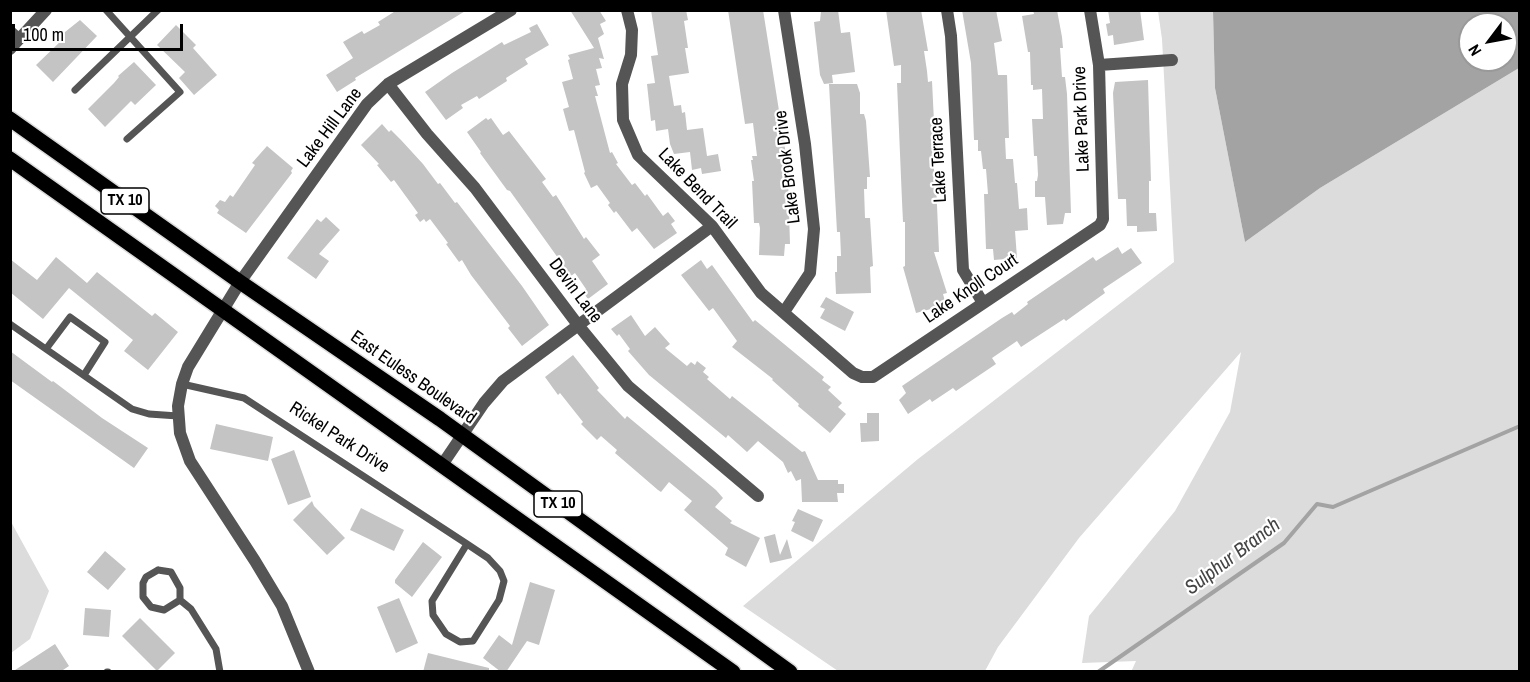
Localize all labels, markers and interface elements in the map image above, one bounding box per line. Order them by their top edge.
scale bar [15,12,186,50]
north arrow [1458,12,1518,72]
text: 100 m [23,22,64,47]
text: N [1463,41,1486,60]
street label: Lake Park Drive [1069,66,1095,172]
street label: Lake Hill Lane [293,84,367,172]
street label: Lake Brook Drive [770,109,806,225]
street label: Lake Terrace [926,117,952,203]
street label: Lake Bend Trail [653,144,741,234]
road number: TX 10 [101,188,149,214]
street label: Lake Knoll Court [920,250,1022,328]
street label: Devin Lane [544,254,606,328]
street label: East Euless Boulevard [346,327,480,429]
street label: Rickel Park Drive [285,398,393,478]
road number: TX 10 [534,491,582,517]
water label: Sulphur Branch [1181,513,1285,601]

